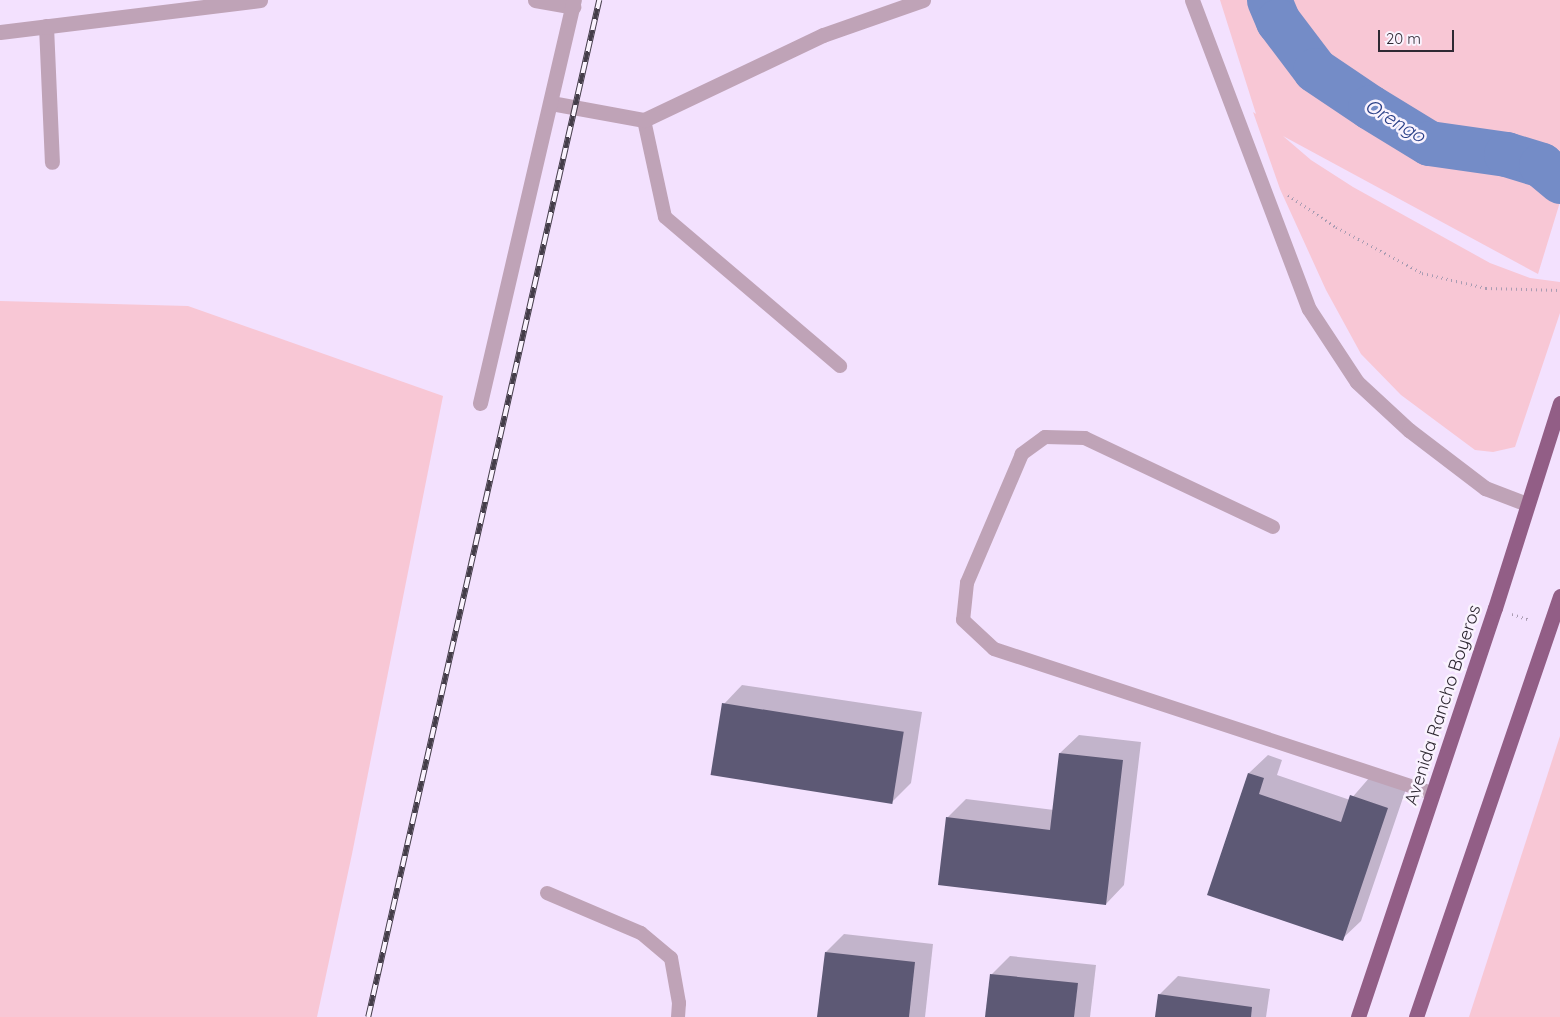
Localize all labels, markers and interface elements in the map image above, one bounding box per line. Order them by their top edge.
scale bar [1380,20,1456,52]
text: 20 m [1386,29,1421,48]
water label: Orengo [1361,94,1429,148]
street label: Avenida Rancho Boyeros [1400,602,1486,808]

